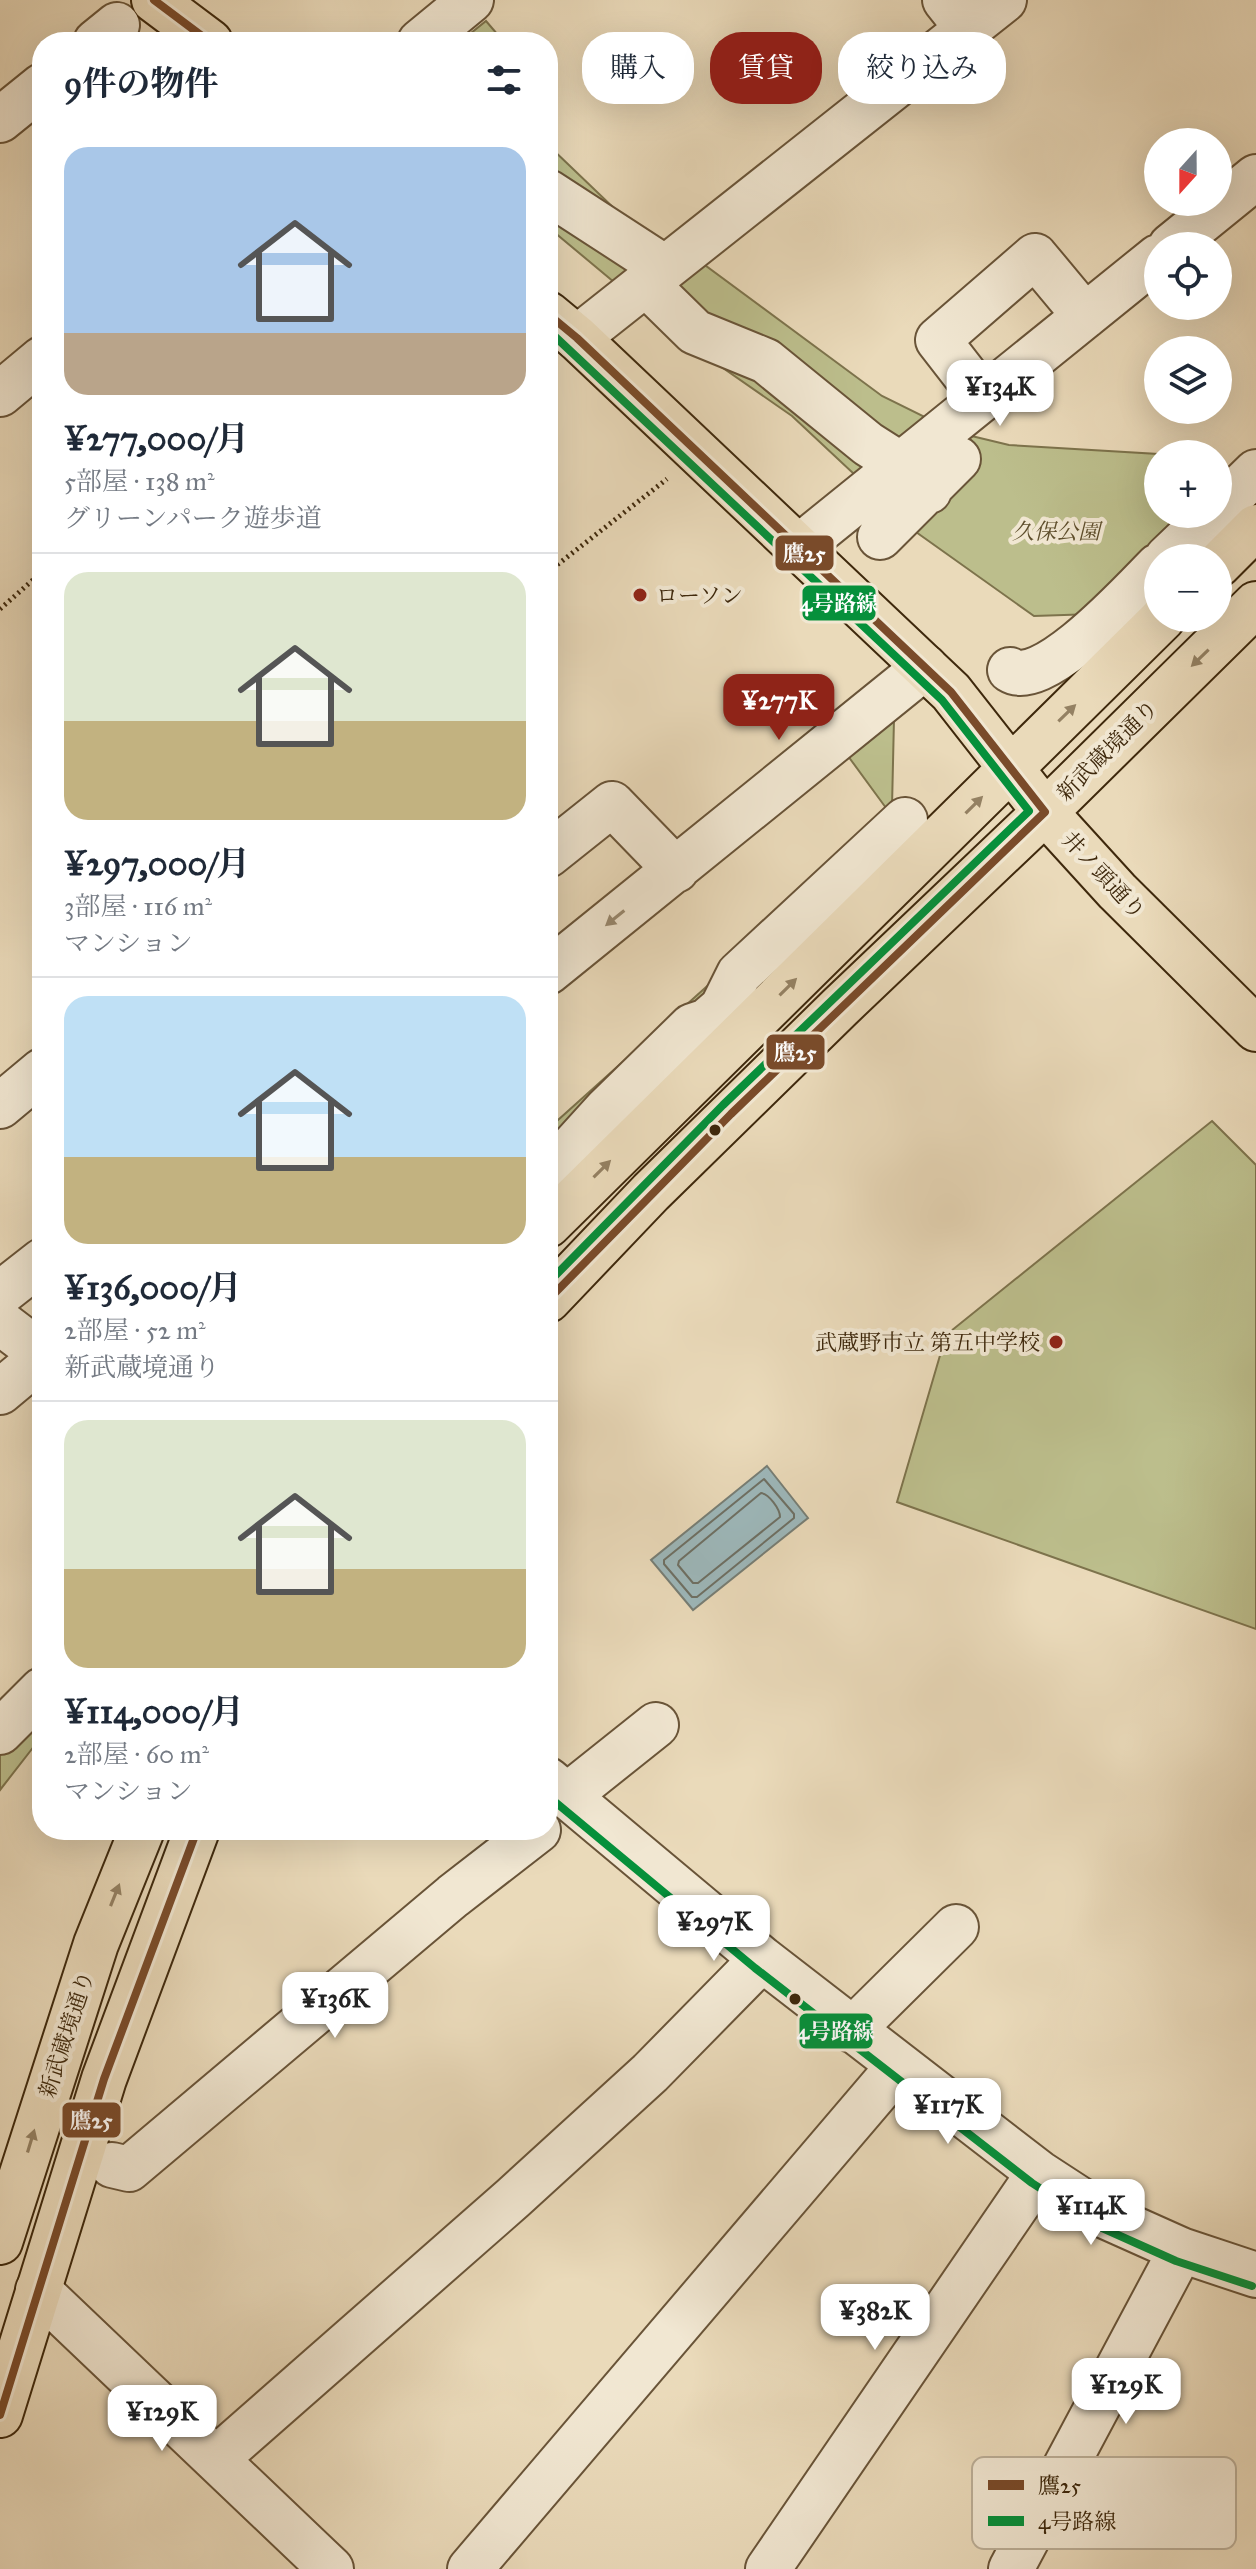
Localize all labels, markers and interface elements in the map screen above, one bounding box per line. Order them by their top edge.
chip: 購入 [582,32,694,104]
chip: 賃貸 [710,32,822,104]
chip: 絞り込み [838,32,1006,104]
icon: filters [482,58,526,102]
text: 9件の物件 [64,63,218,104]
north arrow [1144,128,1232,216]
map controls [1144,128,1232,632]
icon: home [223,199,367,343]
button: locate [1144,232,1232,320]
button: layers [1144,336,1232,424]
pin: ¥134K [944,360,1056,428]
text: ¥134K [965,370,1035,402]
text: ¥277,000/月 [64,418,249,459]
button: + [1144,440,1232,528]
text: 5部屋 · 138 m² [64,465,214,497]
text: グリーンパーク遊歩道 [64,502,322,534]
park label: 久保公園 [1012,518,1103,545]
line badge: 鷹25 [774,534,835,572]
text: 鷹25 [783,540,826,567]
button: − [1144,544,1232,632]
place label: ローソン [656,582,743,609]
line badge: 4号路線 [801,584,877,622]
marker: ローソン [631,586,649,604]
text: 4号路線 [800,590,878,617]
icon: home [223,624,367,768]
one-way arrow [1191,648,1210,667]
pin: ¥277K [723,674,835,742]
text: ¥277K [741,684,817,716]
street label: 新武蔵境通り [1051,694,1164,807]
one-way arrow [1057,704,1076,722]
one-way arrow [964,796,983,815]
street label: 井ノ頭通り [1056,826,1151,925]
text: ¥297,000/月 [64,843,250,884]
text: 3部屋 · 116 m² [64,890,212,922]
one-way arrow [605,910,625,926]
text: マンション [64,927,193,959]
one-way arrow [778,978,797,997]
line badge: 鷹25 [765,1033,826,1071]
text: 鷹25 [774,1039,817,1066]
icon: home [223,1048,367,1192]
unlabelled marker [707,1122,723,1138]
one-way arrow [592,1160,611,1179]
text: ¥136,000/月 [64,1267,242,1308]
text: 2部屋 · 52 m² [64,1314,206,1346]
place label: 武蔵野市立 第五中学校 [815,1329,1040,1356]
marker: 武蔵野市立 第五中学校 [1047,1333,1065,1351]
text: 新武蔵境通り [64,1351,220,1383]
icon: home [223,1472,367,1616]
text: ¥114,000/月 [64,1691,244,1732]
text: 2部屋 · 60 m² [64,1738,209,1770]
text: マンション [64,1775,193,1807]
one-way arrow [109,1883,122,1907]
pin: ¥297K [658,1895,770,1963]
text: ¥297K [676,1905,752,1937]
street label: 新武蔵境通り [33,1967,100,2101]
pin: ¥136K [279,1972,391,2040]
text: ¥136K [300,1982,370,2014]
unlabelled marker [787,1991,803,2007]
line badge: 4号路線 [798,2012,874,2050]
text: 4号路線 [797,2018,875,2045]
pin: ¥117K [892,2078,1004,2146]
text: ¥117K [913,2088,983,2120]
line badge: 鷹25 [61,2101,122,2139]
text: 鷹25 [70,2107,113,2134]
one-way arrow [25,2128,38,2152]
pin: ¥114K [1035,2179,1147,2247]
text: ¥114K [1056,2189,1126,2221]
pin: ¥382K [819,2284,931,2352]
text: ¥382K [839,2294,911,2326]
pin: ¥129K [1070,2358,1182,2426]
text: ¥129K [1090,2368,1162,2400]
pin: ¥129K [106,2385,218,2453]
text: ¥129K [126,2395,198,2427]
legend [972,2457,1236,2549]
text: 鷹25 [1038,2472,1081,2499]
text: 4号路線 [1038,2508,1116,2535]

